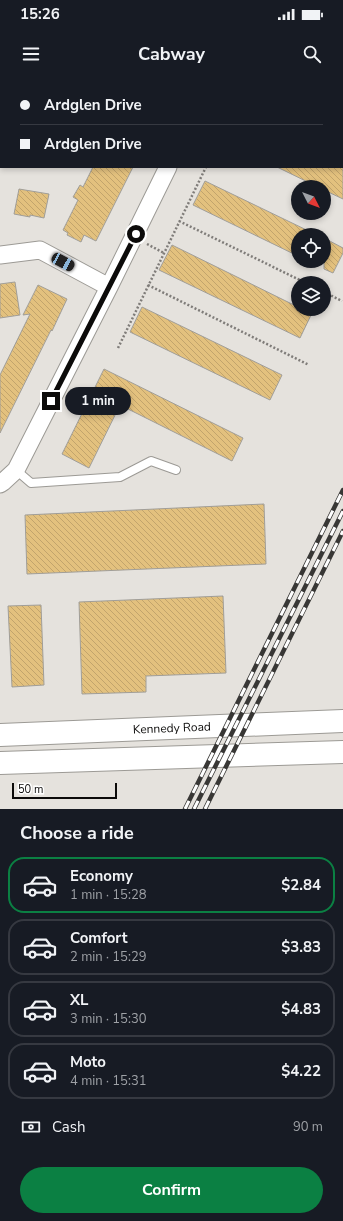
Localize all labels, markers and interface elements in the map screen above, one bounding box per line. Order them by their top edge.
text: 15:26 [20,4,60,24]
text: Cabway [138,42,205,66]
icon: menu [20,43,42,65]
icon: search [301,43,323,65]
text: Ardglen Drive [44,95,142,115]
text: Ardglen Drive [44,134,142,154]
north arrow [291,180,331,220]
map controls [291,180,331,316]
route start [127,225,145,243]
button: locate [291,228,331,268]
car [50,251,76,273]
button: layers [291,276,331,316]
callout: 1 min [65,387,131,415]
route end [42,392,60,410]
text: 1 min [81,392,115,410]
street label: Kennedy Road [133,718,211,738]
scale bar [12,781,117,800]
text: 50 m [18,782,43,797]
text: Choose a ride [20,821,134,845]
text: Economy [70,866,133,886]
icon: car [22,867,58,903]
text: $2.84 [281,875,321,895]
text: 1 min · 15:28 [70,886,146,904]
text: Comfort [70,928,127,948]
icon: car [22,929,58,965]
text: $3.83 [281,937,321,957]
text: 2 min · 15:29 [70,948,146,966]
text: XL [70,990,89,1010]
icon: car [22,991,58,1027]
text: $4.83 [281,999,321,1019]
text: 3 min · 15:30 [70,1010,146,1028]
text: Moto [70,1052,106,1072]
icon: car [22,1053,58,1089]
text: $4.22 [281,1061,321,1081]
text: 4 min · 15:31 [70,1072,146,1090]
icon: cash [20,1116,42,1138]
text: Cash [52,1117,86,1137]
text: 90 m [293,1118,323,1136]
button: Confirm [20,1167,323,1213]

